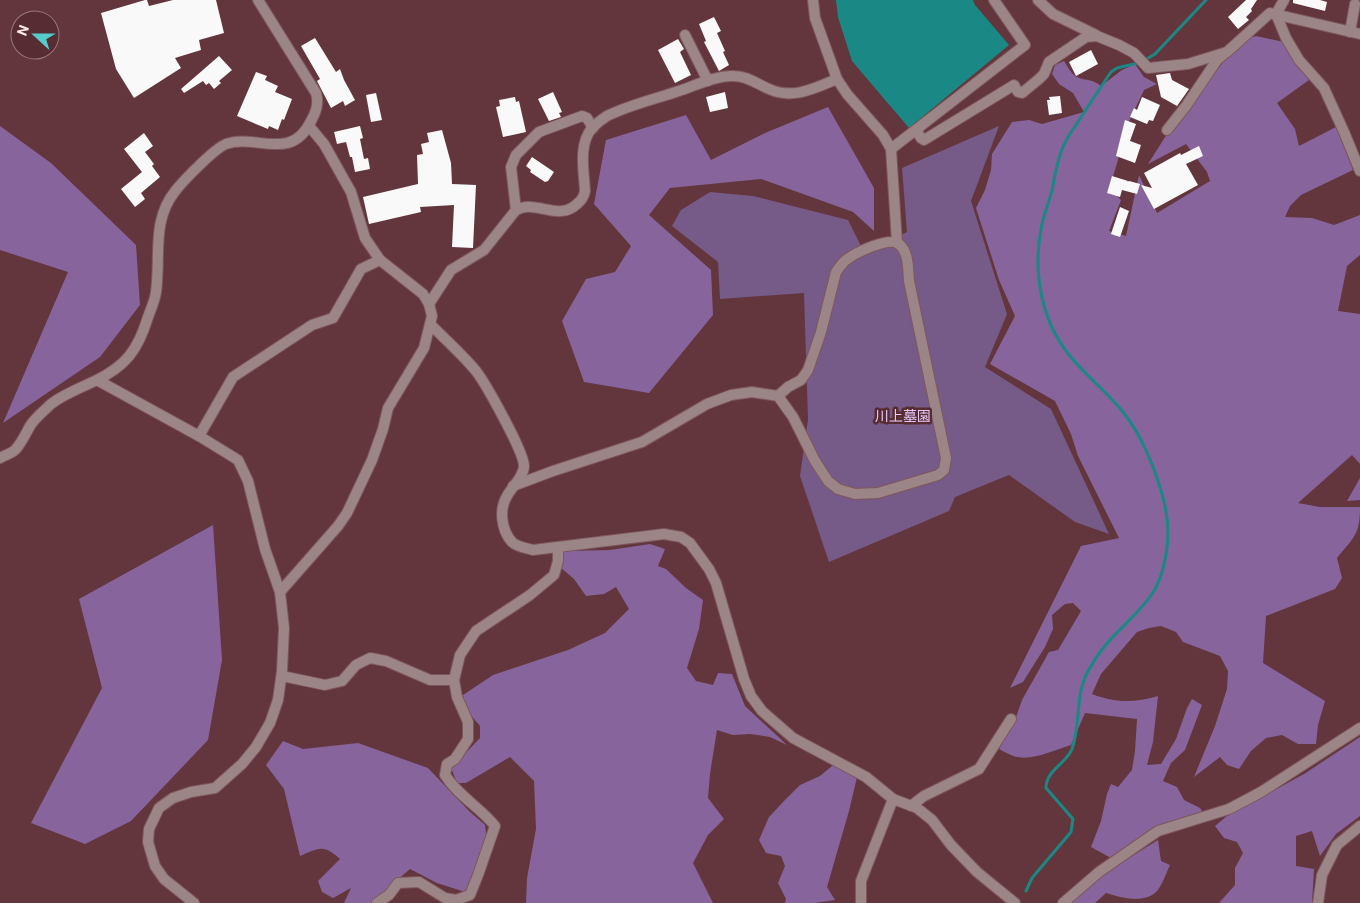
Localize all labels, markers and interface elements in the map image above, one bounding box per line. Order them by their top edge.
north arrow [10,10,60,60]
text: N [14,23,32,38]
park label: 川上墓園 [875,408,931,424]

